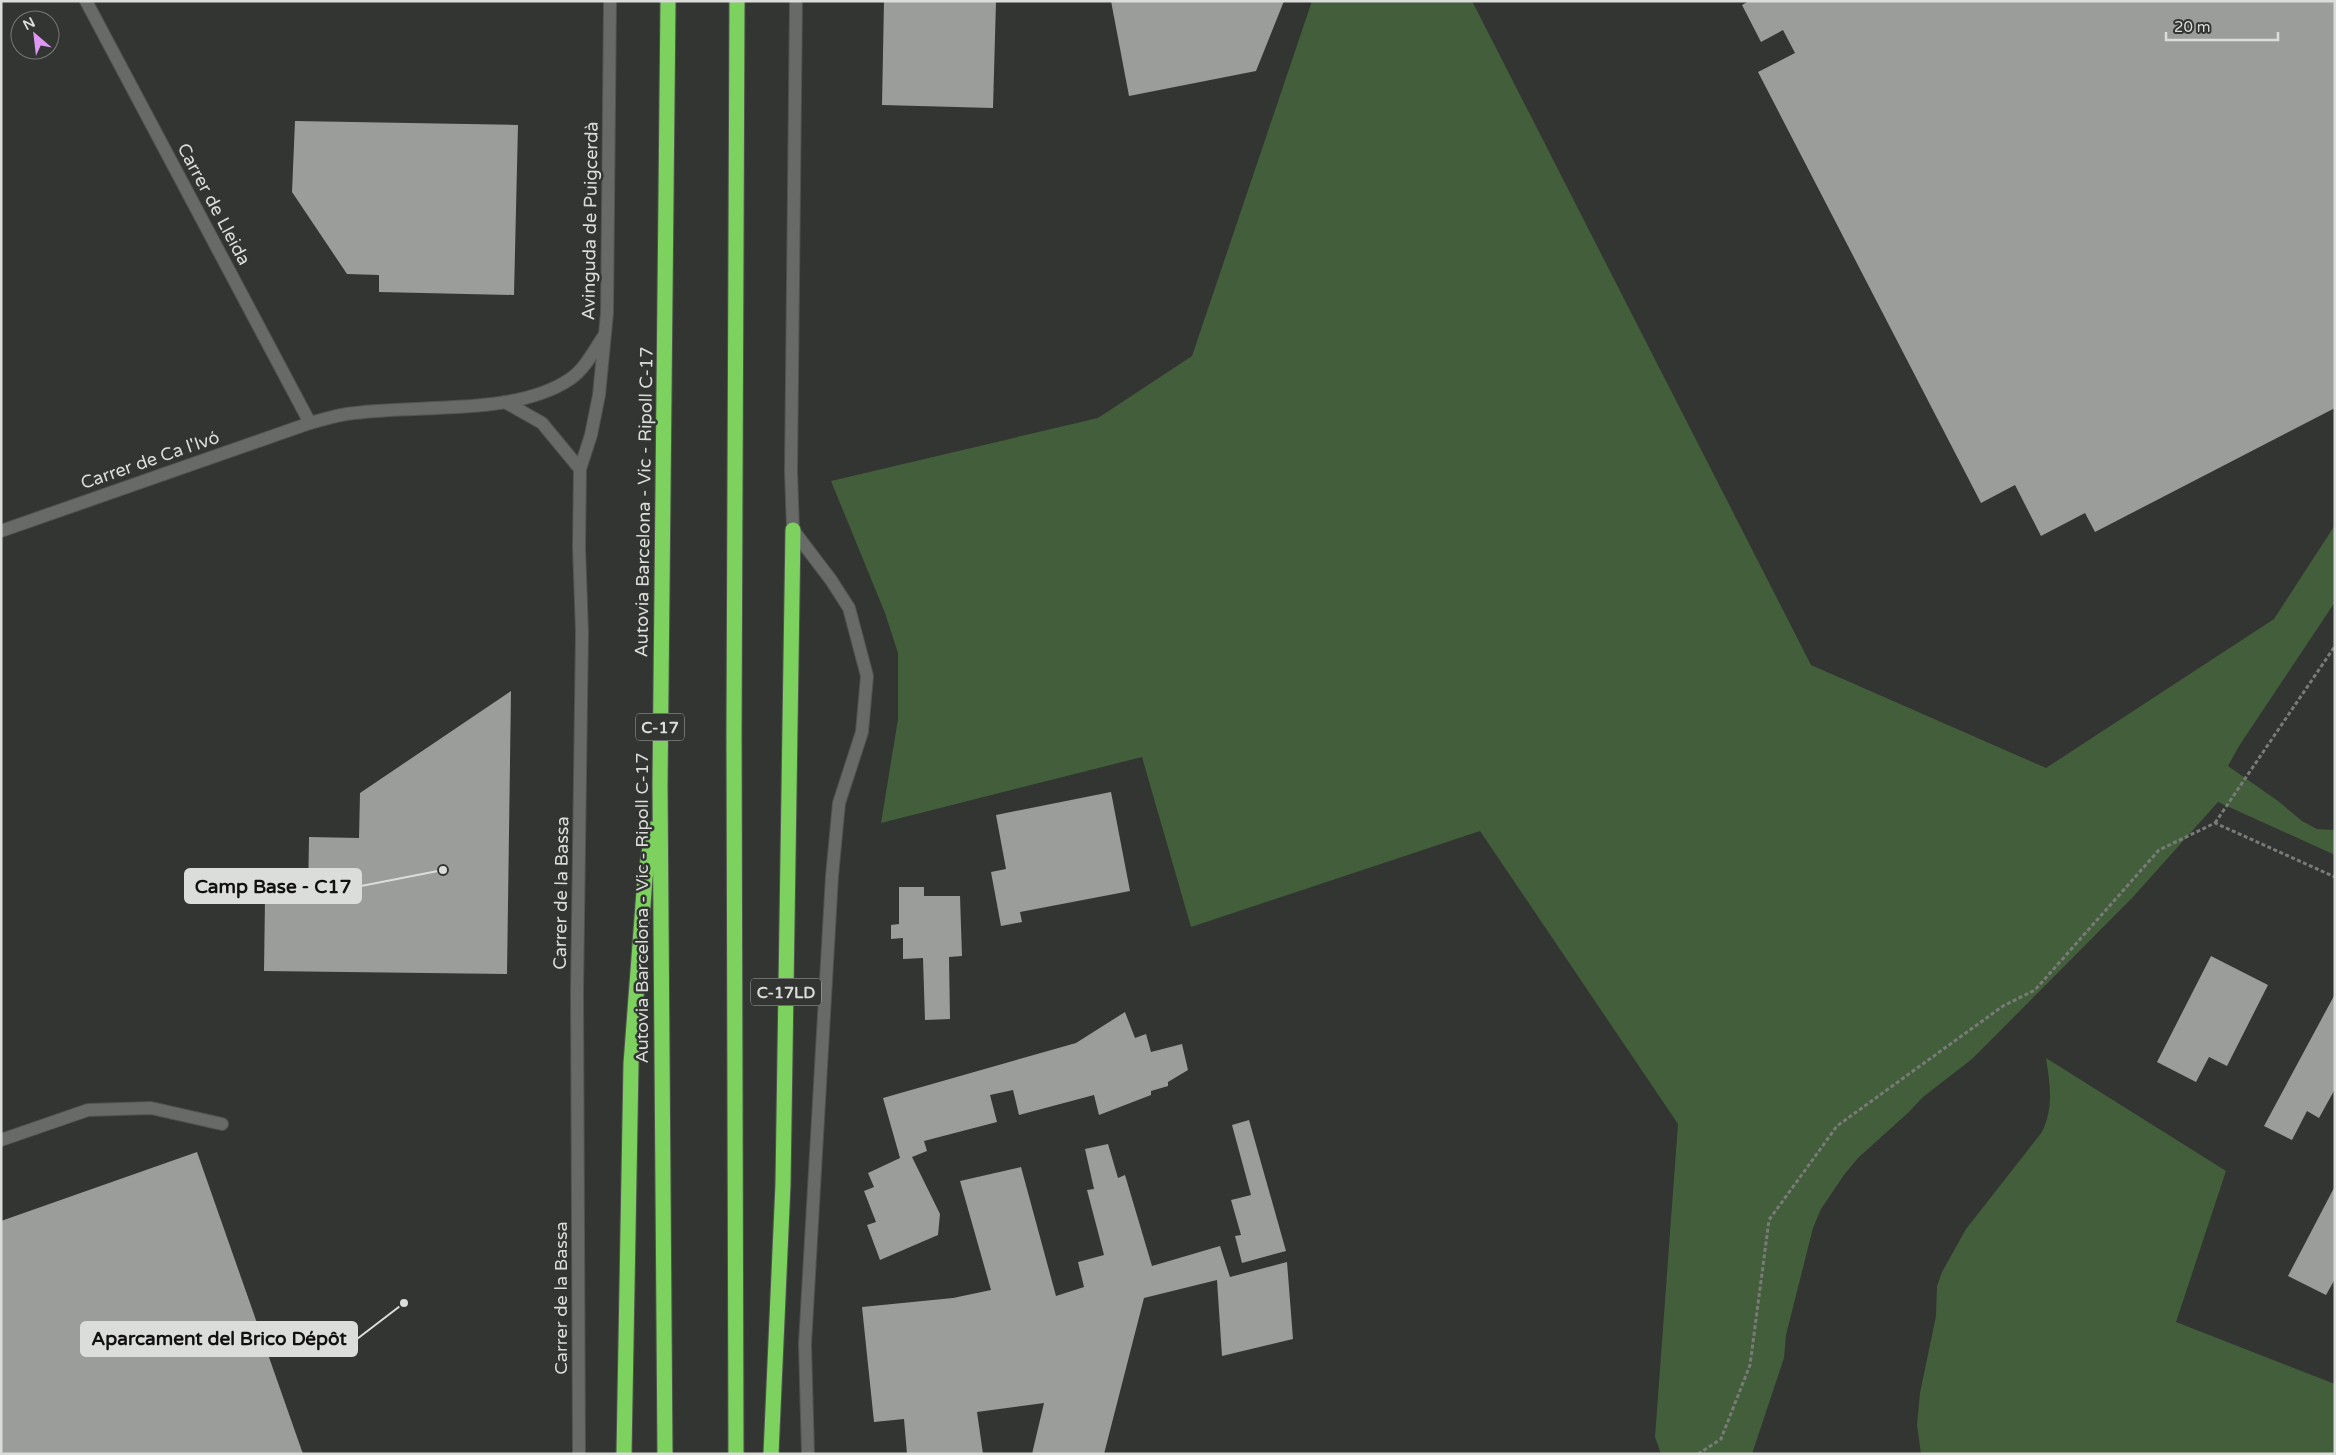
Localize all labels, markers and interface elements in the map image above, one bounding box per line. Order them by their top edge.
north arrow [10,10,60,60]
scale bar [2166,10,2278,42]
text: N [20,14,38,34]
text: 20 m [2174,18,2211,36]
street label: Avinguda de Puigcerdà [577,121,603,321]
street label: Carrer de Lleida [173,139,255,269]
street label: Autovia Barcelona - Vic - Ripoll C-17 [630,346,658,658]
street label: Carrer de Ca l'Ivó [78,426,222,494]
road number: C-17 [636,714,684,740]
street label: Autovia Barcelona - Vic - Ripoll C-17 [631,752,653,1064]
street label: Carrer de la Bassa [549,816,573,970]
callout: Camp Base - C17 [185,869,361,903]
text: Camp Base - C17 [195,876,351,899]
road number: C-17LD [751,979,821,1006]
street label: Carrer de la Bassa [550,1221,572,1375]
callout: Aparcament del Brico Dépôt [81,1322,357,1356]
text: Aparcament del Brico Dépôt [91,1328,348,1351]

